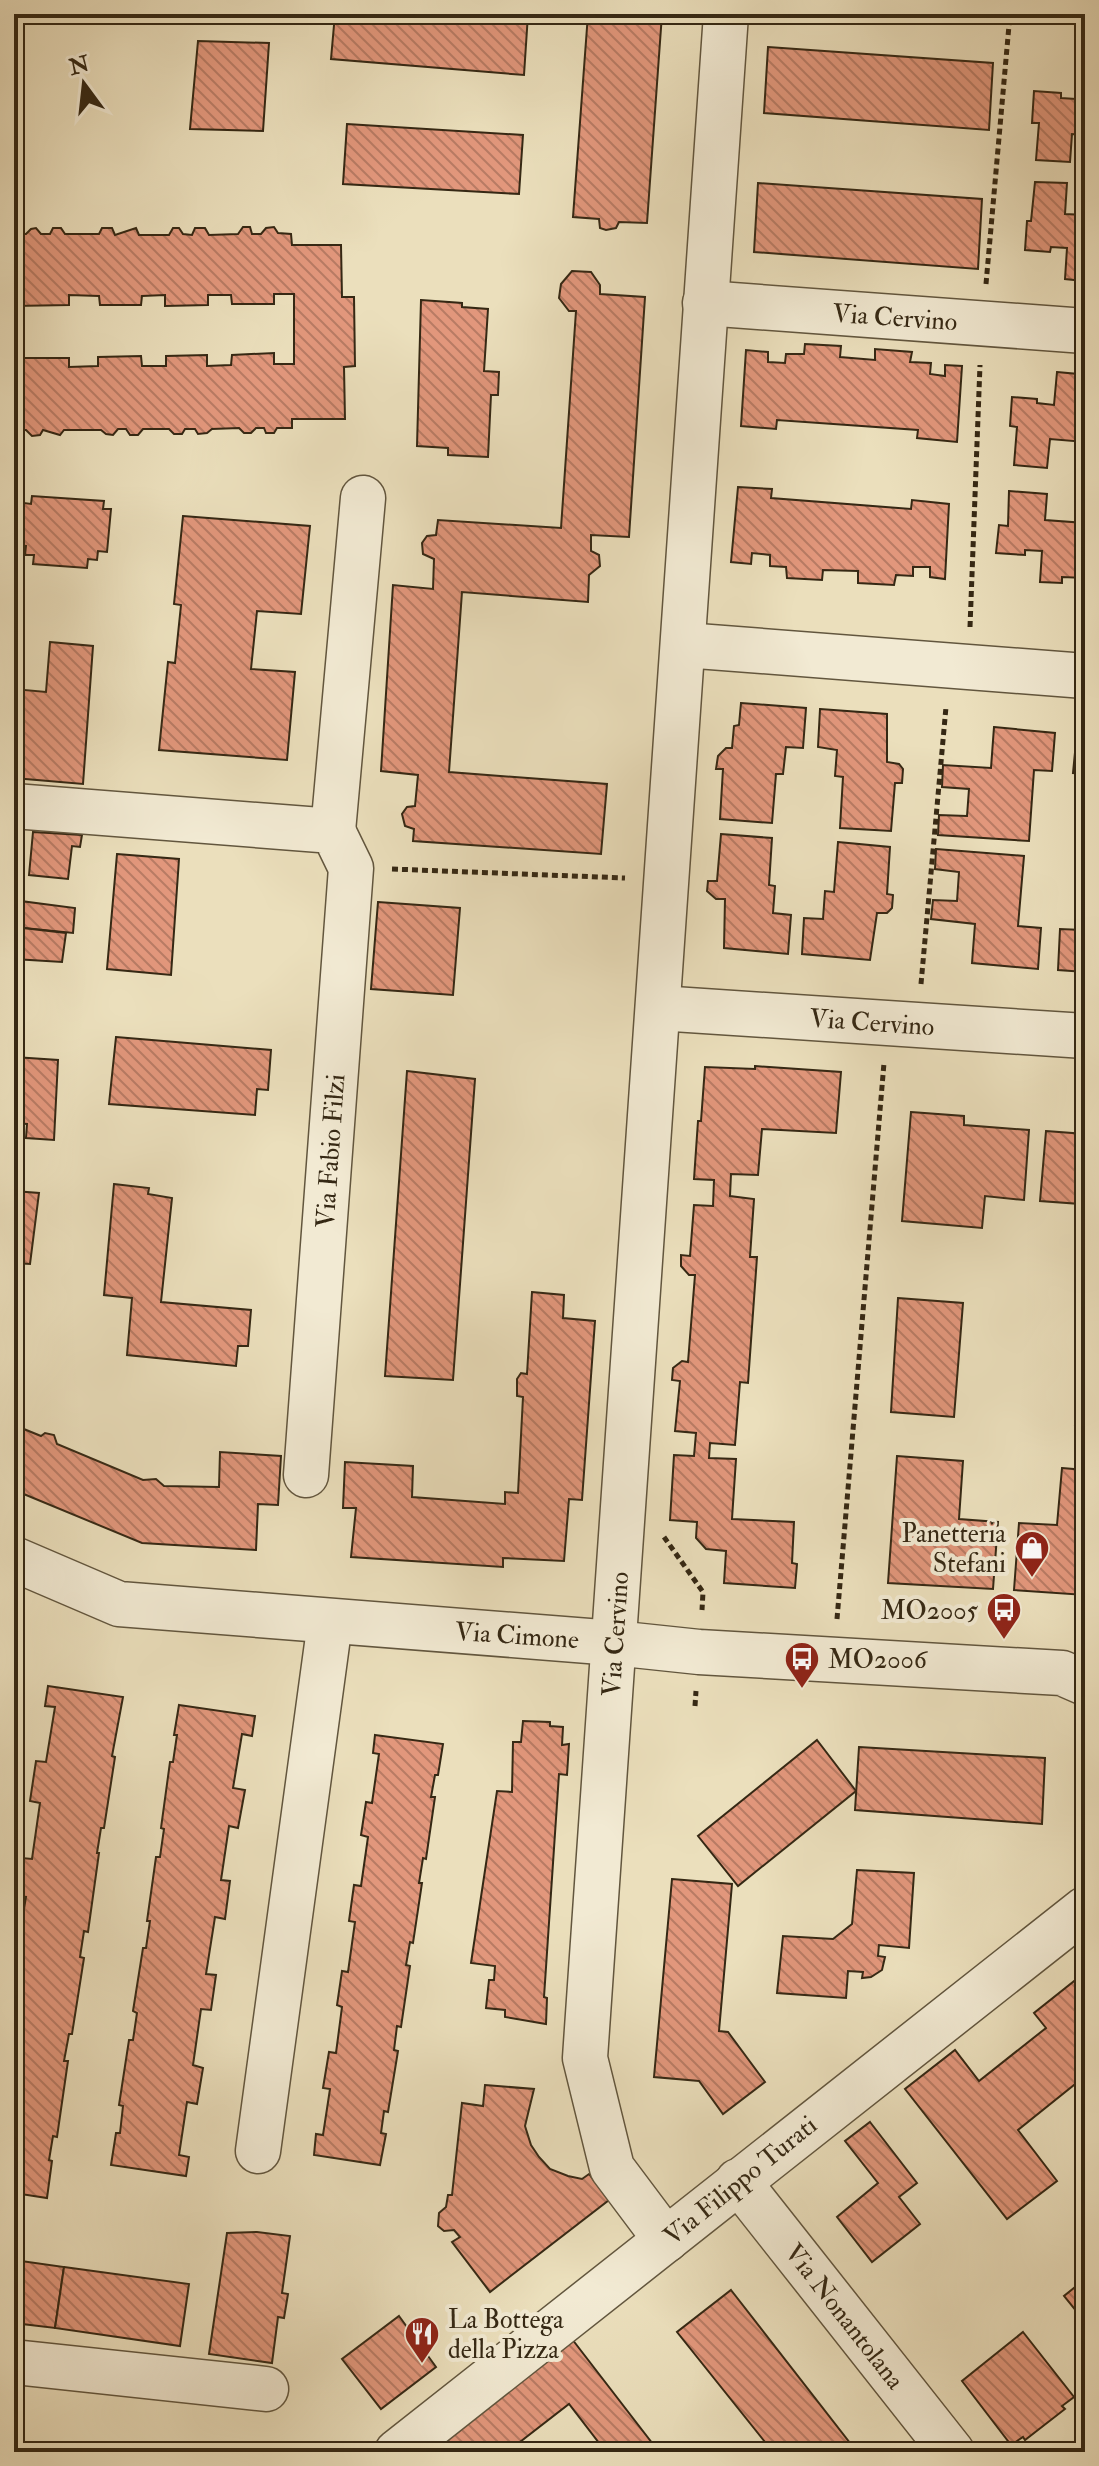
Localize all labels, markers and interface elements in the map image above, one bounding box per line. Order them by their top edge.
north arrow [44,44,124,124]
text: N [65,49,93,82]
street label: Via Cervino [831,298,958,338]
street label: Via Cervino [808,1003,935,1043]
street label: Via Fabio Filzi [310,1073,352,1229]
place label: Panetteria Stefani [901,1518,1006,1580]
shop icon: Panetteria Stefani [1013,1529,1051,1579]
street label: Via Cervino [596,1571,636,1698]
bus stop icon: MO2005 [985,1591,1023,1641]
place label: MO2005 [881,1595,979,1627]
street label: Via Cimone [454,1616,580,1656]
bus stop icon: MO2006 [783,1640,821,1690]
place label: MO2006 [828,1644,929,1676]
street label: Via Filippo Turati [658,2109,824,2253]
street label: Via Nonantolana [777,2237,911,2396]
place label: La Bottega della Pizza [448,2304,564,2366]
restaurant icon: La Bottega della Pizza [403,2315,441,2365]

